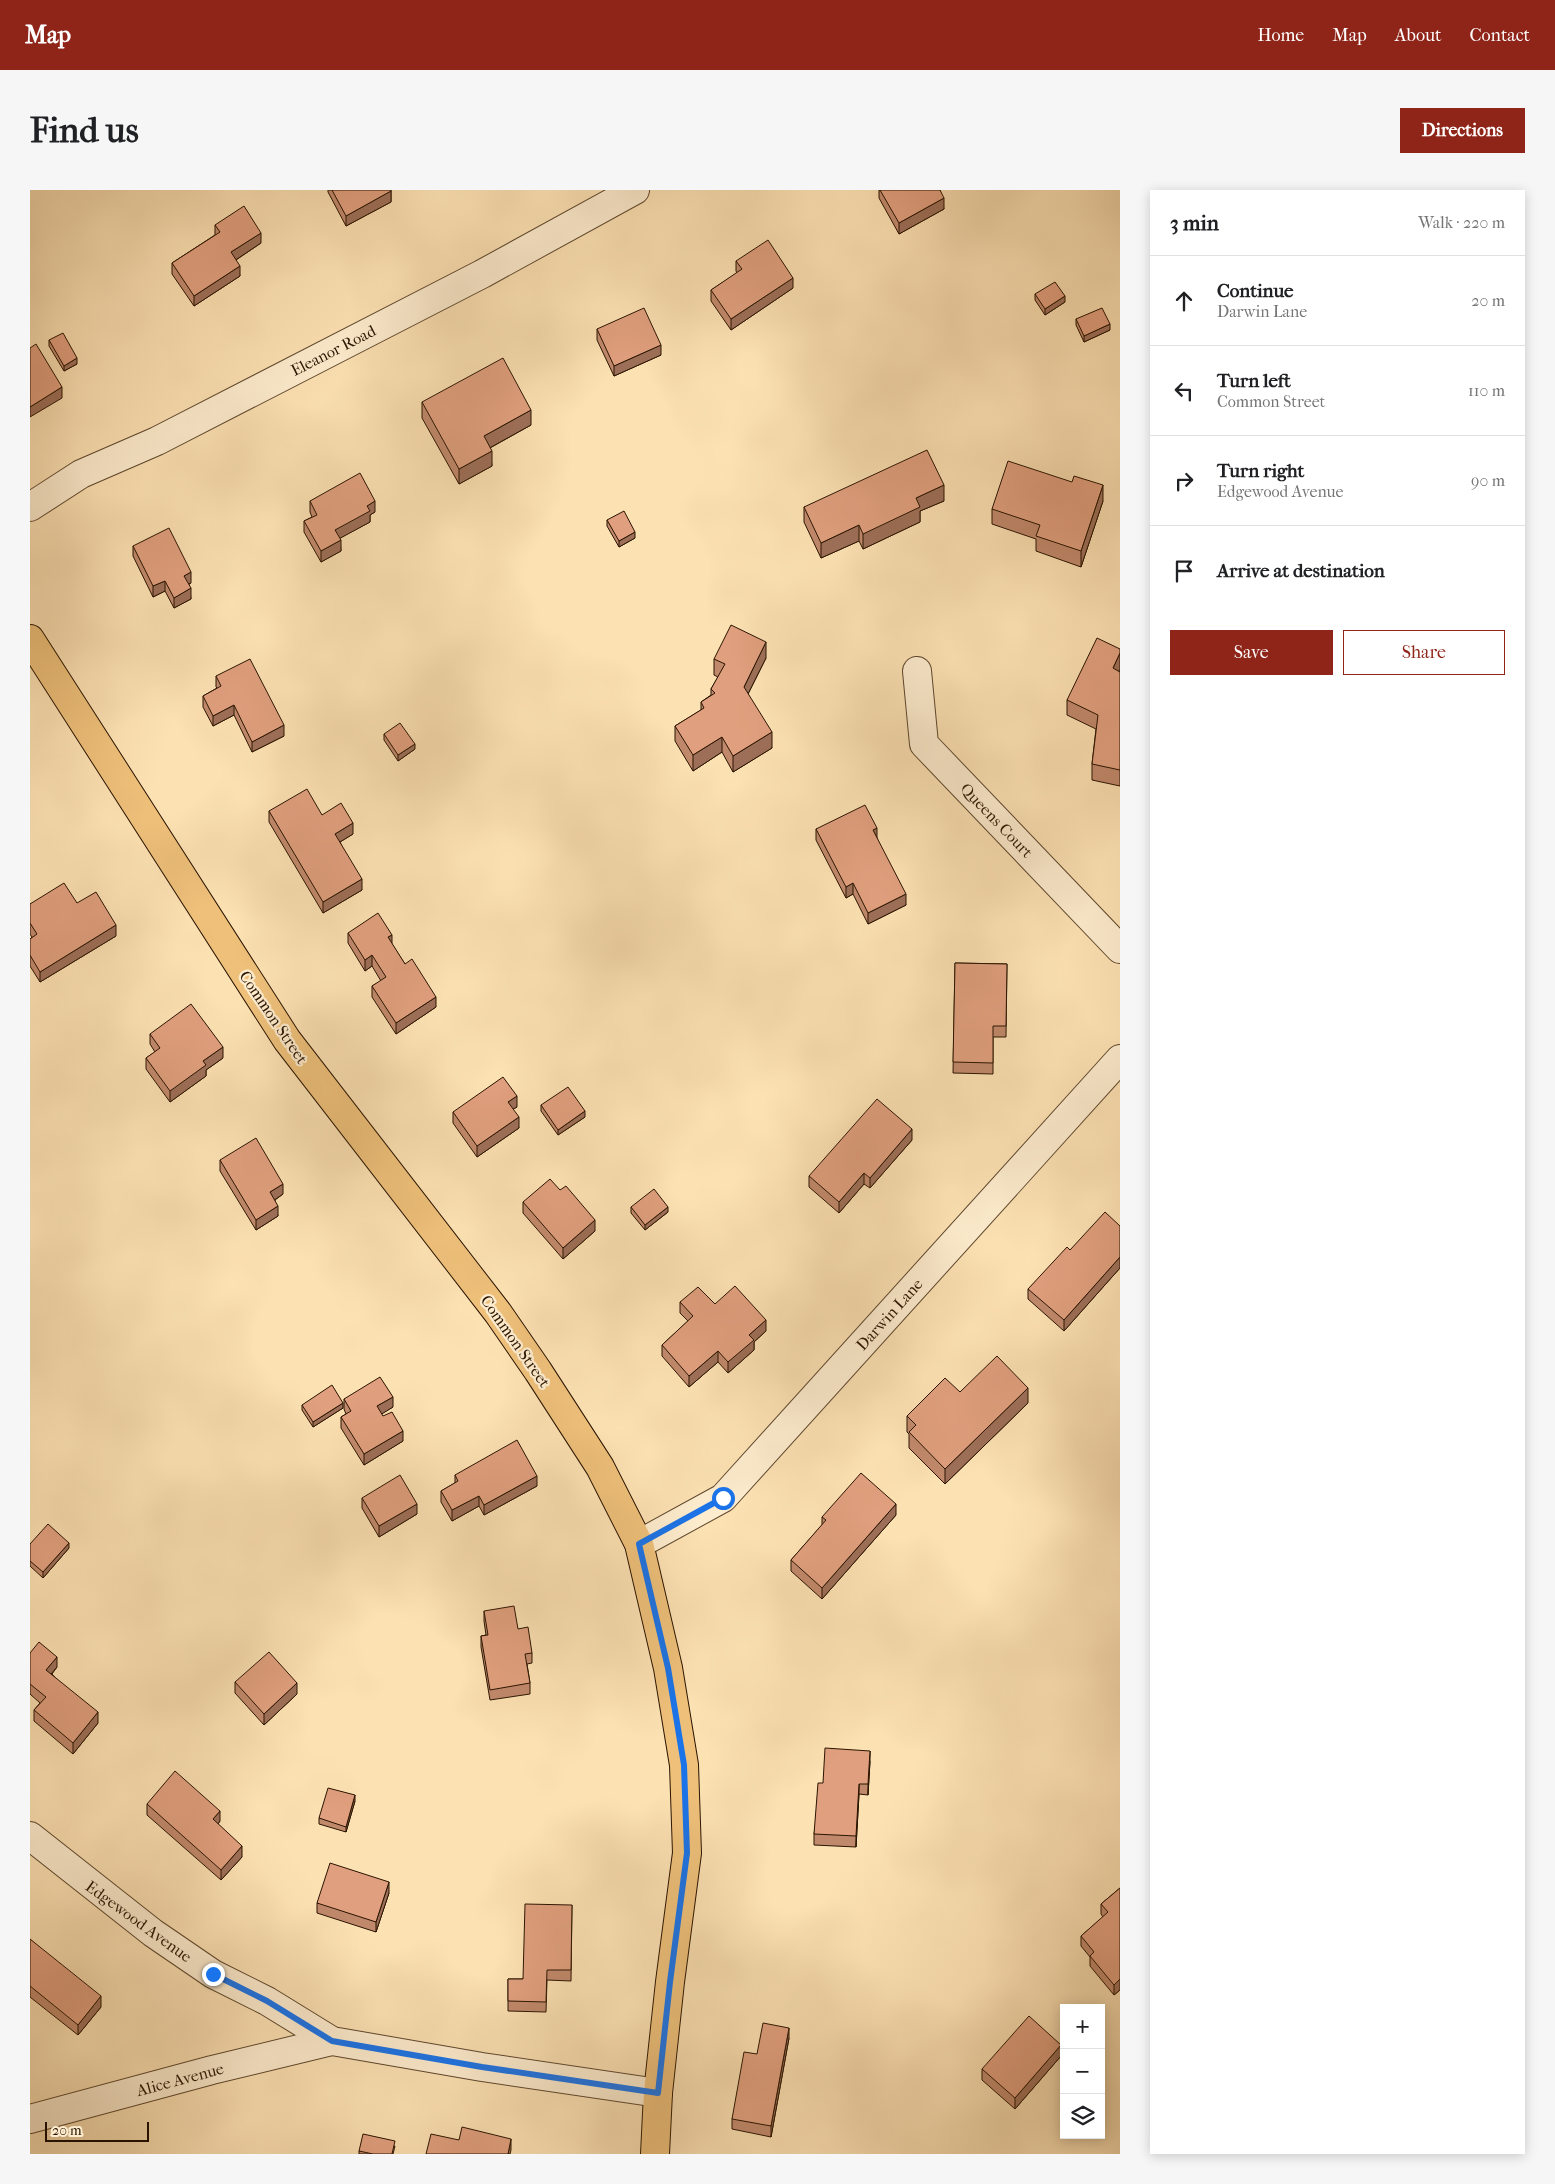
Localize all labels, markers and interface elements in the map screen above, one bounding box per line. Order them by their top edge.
text: Map [25,21,71,49]
text: Home [1257,25,1304,46]
text: Map [1332,25,1367,46]
text: About [1395,25,1441,46]
text: Contact [1469,25,1530,46]
button: Directions [1400,108,1525,153]
text: Find us [30,110,139,151]
text: 3 min [1170,211,1219,235]
text: Walk · 220 m [1418,213,1505,232]
text: Continue [1217,280,1293,302]
icon: ahead [1170,287,1198,315]
text: 20 m [1471,291,1505,310]
text: Darwin Lane [1217,302,1307,321]
street label: Eleanor Road [288,321,379,380]
text: Turn left [1217,370,1291,392]
icon: left [1170,377,1198,405]
text: 110 m [1468,381,1505,400]
text: Common Street [1217,392,1325,411]
text: Turn right [1217,460,1304,482]
icon: right [1170,467,1198,495]
text: 90 m [1471,471,1505,490]
text: Edgewood Avenue [1217,482,1343,501]
icon: arrive [1170,557,1198,585]
text: Arrive at destination [1217,560,1385,582]
button: Save [1170,630,1333,675]
button: Share [1343,630,1505,675]
street label: Queens Court [956,779,1037,862]
street label: Common Street [235,967,312,1068]
street label: Darwin Lane [852,1274,927,1354]
street label: Common Street [477,1291,555,1391]
route start [712,1487,735,1510]
street label: Edgewood Avenue [82,1877,195,1966]
route end [202,1963,225,1986]
map controls [1060,2004,1105,2139]
button: + [1060,2004,1105,2049]
button: − [1060,2049,1105,2094]
street label: Alice Avenue [133,2059,226,2100]
button: layers [1060,2094,1105,2139]
scale bar [45,2119,149,2142]
text: 20 m [52,2122,82,2139]

